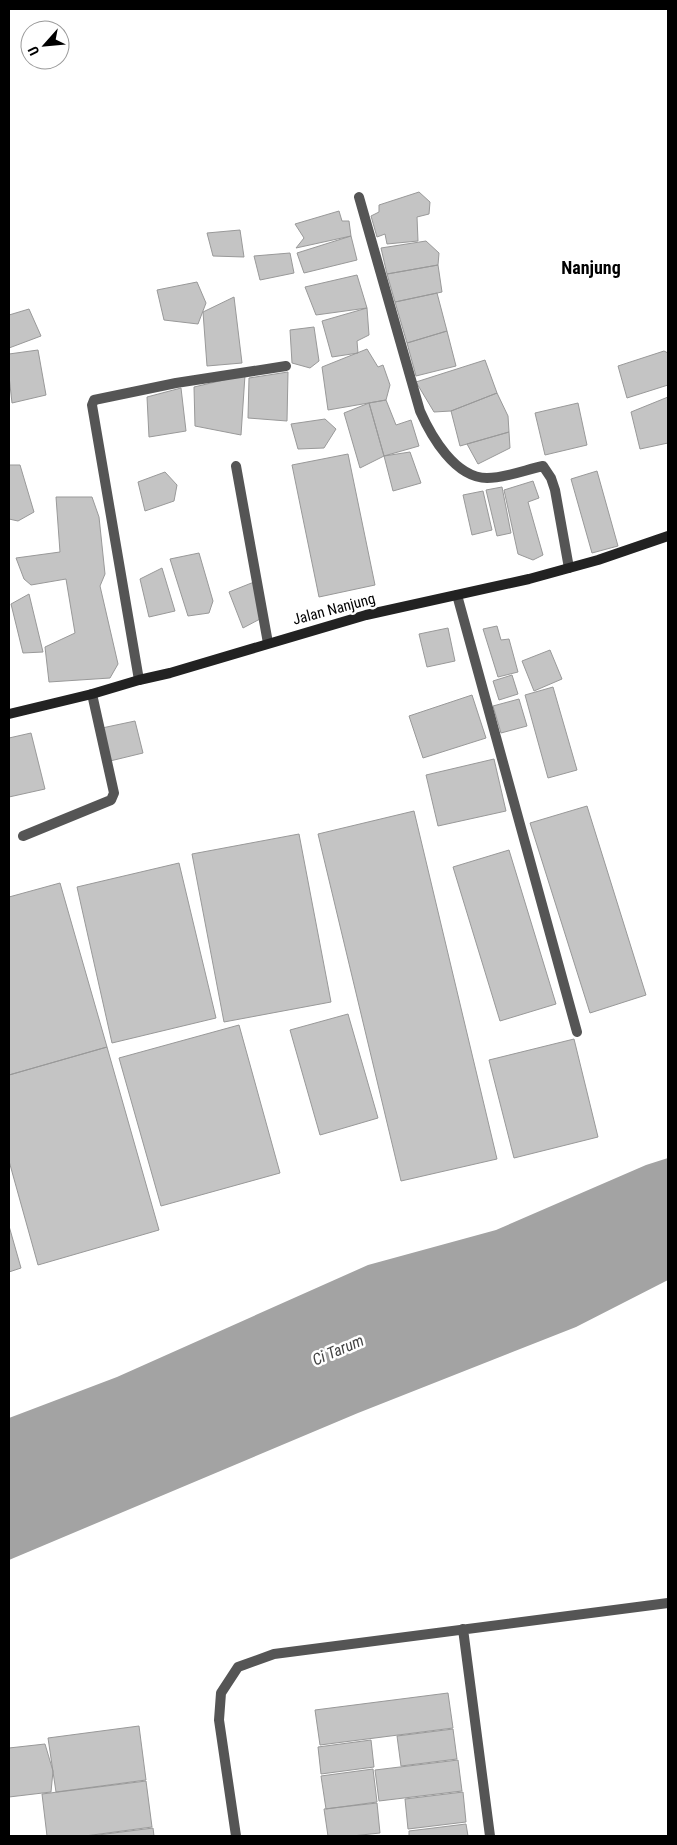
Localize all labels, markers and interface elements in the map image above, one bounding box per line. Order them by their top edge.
north arrow [20,20,70,70]
text: U [24,44,42,58]
district label: Nanjung [561,257,621,278]
street label: Jalan Nanjung [291,589,377,629]
water label: Ci Tarum [309,1331,367,1369]

